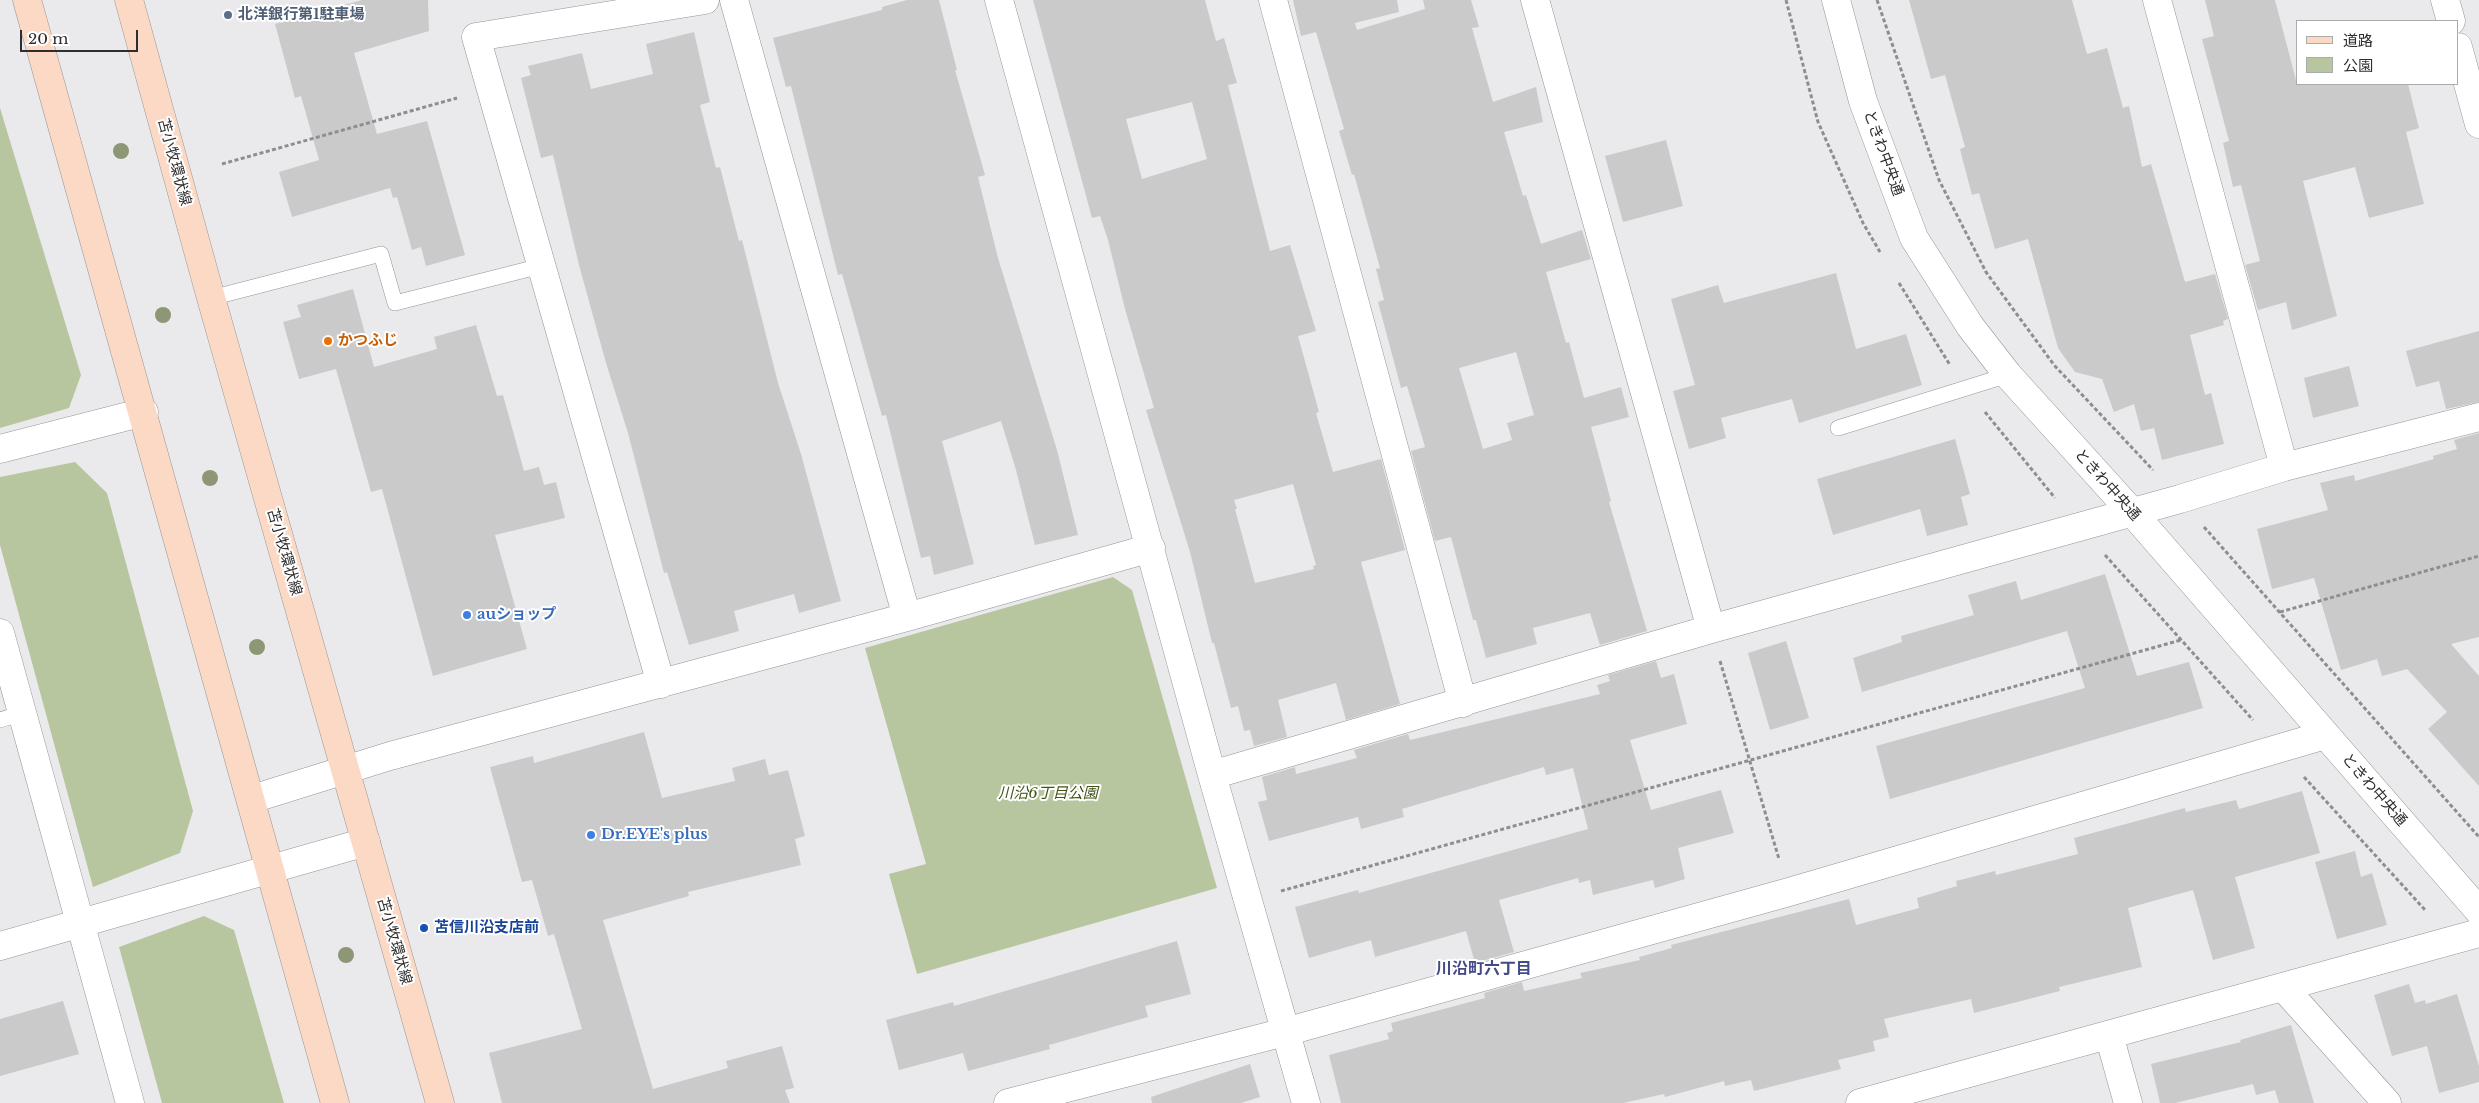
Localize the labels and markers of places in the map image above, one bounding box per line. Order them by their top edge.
place label: 北洋銀行第1駐車場 [238,6,365,24]
marker: 北洋銀行第1駐車場 [222,9,234,21]
place label: かつふじ [338,332,398,350]
marker: かつふじ [322,335,334,347]
place label: auショップ [477,606,556,624]
marker: auショップ [461,609,473,621]
place label: Dr.EYE's plus [601,826,707,844]
marker: Dr.EYE's plus [585,829,597,841]
place label: 苫信川沿支店前 [434,919,539,937]
marker: 苫信川沿支店前 [418,922,430,934]

